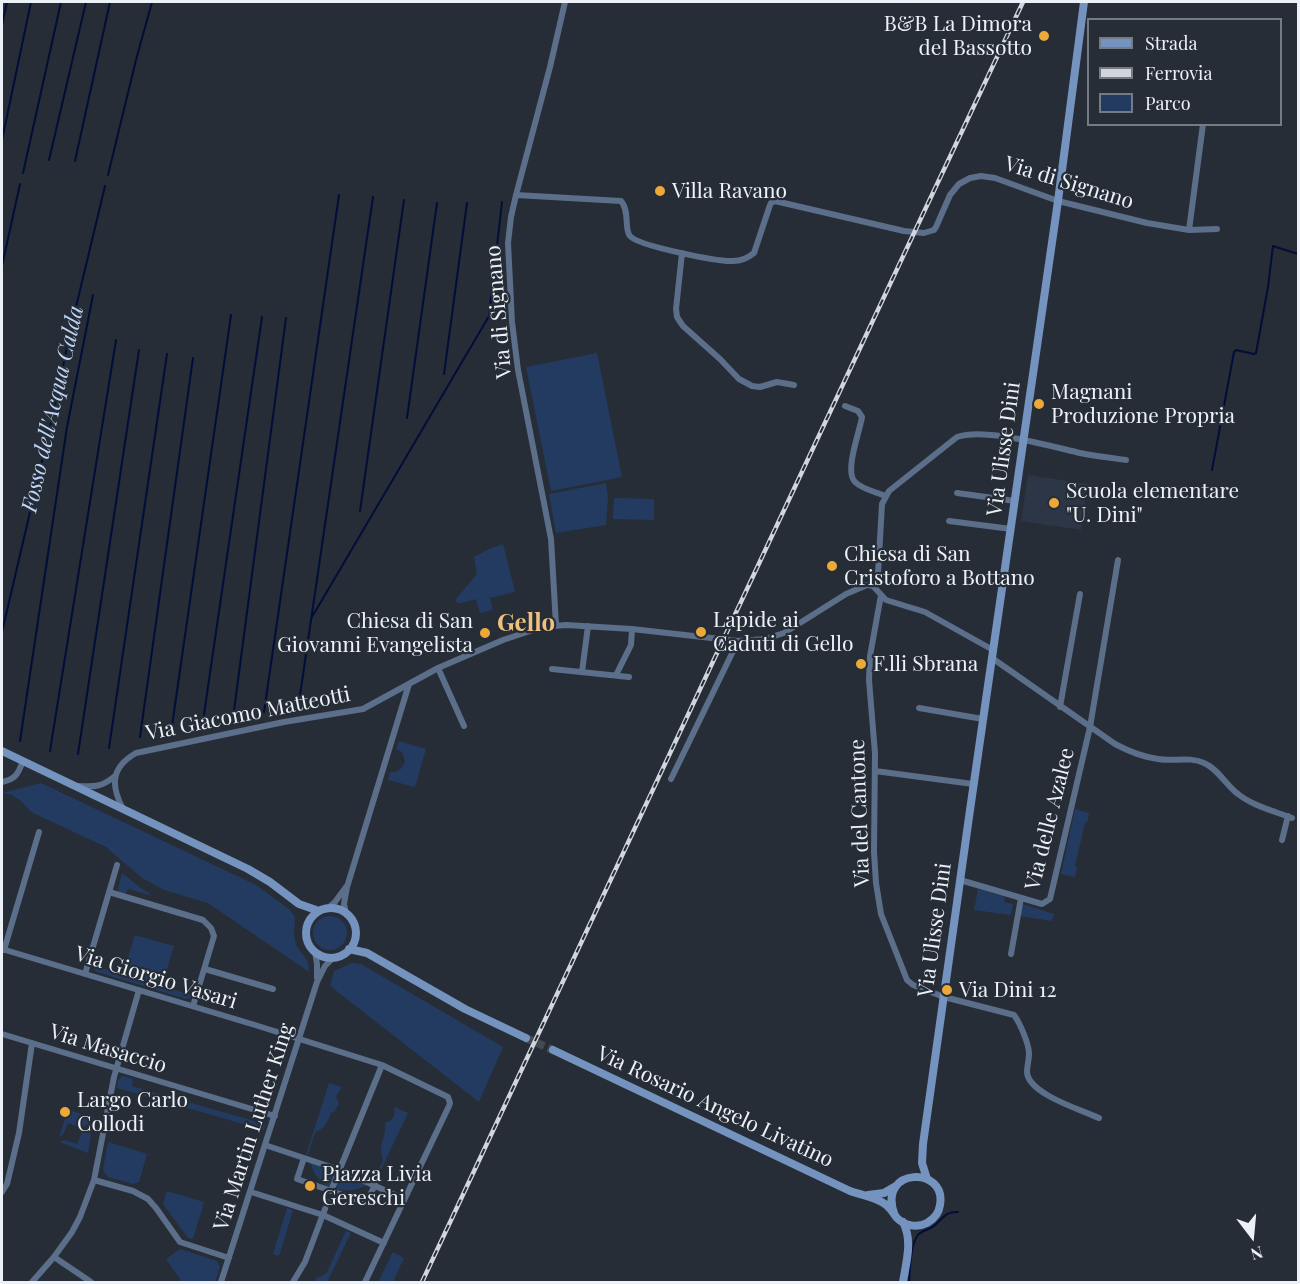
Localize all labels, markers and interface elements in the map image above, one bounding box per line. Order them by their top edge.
place label: B&B La Dimora del Bassotto [884,11,1032,61]
legend [1087,18,1282,126]
marker: B&B La Dimora del Bassotto [1037,29,1051,43]
text: Strada [1145,31,1198,55]
text: Ferrovia [1145,61,1212,85]
text: Parco [1145,91,1191,115]
street label: Via di Signano [1001,151,1137,215]
place label: Villa Ravano [672,178,787,204]
marker: Villa Ravano [653,184,667,198]
street label: Via di Signano [481,244,517,380]
water label: Fosso dell'Acqua Calda [16,303,90,515]
place label: Magnani Produzione Propria [1051,379,1235,429]
street label: Via Ulisse Dini [982,380,1026,518]
marker: Magnani Produzione Propria [1032,397,1046,411]
place label: Scuola elementare "U. Dini" [1066,478,1239,528]
marker: Scuola elementare "U. Dini" [1047,496,1061,510]
place label: Chiesa di San Cristoforo a Bottano [844,541,1035,591]
marker: Chiesa di San Cristoforo a Bottano [825,559,839,573]
place label: Lapide ai Caduti di Gello [713,607,853,657]
place label: Chiesa di San Giovanni Evangelista [277,608,473,658]
district label: Gello [497,610,555,638]
marker: Lapide ai Caduti di Gello [694,625,708,639]
marker: Chiesa di San Giovanni Evangelista [478,626,492,640]
place label: F.lli Sbrana [873,651,978,677]
marker: F.lli Sbrana [854,657,868,671]
street label: Via Giacomo Matteotti [144,682,352,746]
street label: Via del Cantone [845,739,875,887]
street label: Via delle Azalee [1020,745,1080,893]
street label: Via Ulisse Dini [913,861,957,999]
street label: Via Giorgio Vasari [72,941,240,1015]
place label: Via Dini 12 [959,977,1057,1003]
marker: Via Dini 12 [940,983,954,997]
street label: Via Masaccio [46,1019,170,1079]
street label: Via Martin Luther King [209,1020,299,1234]
street label: Via Rosario Angelo Livatino [593,1041,837,1173]
place label: Largo Carlo Collodi [77,1087,188,1137]
marker: Largo Carlo Collodi [58,1105,72,1119]
place label: Piazza Livia Gereschi [322,1161,432,1211]
marker: Piazza Livia Gereschi [303,1179,317,1193]
north arrow [1222,1206,1282,1266]
text: N [1249,1242,1266,1265]

